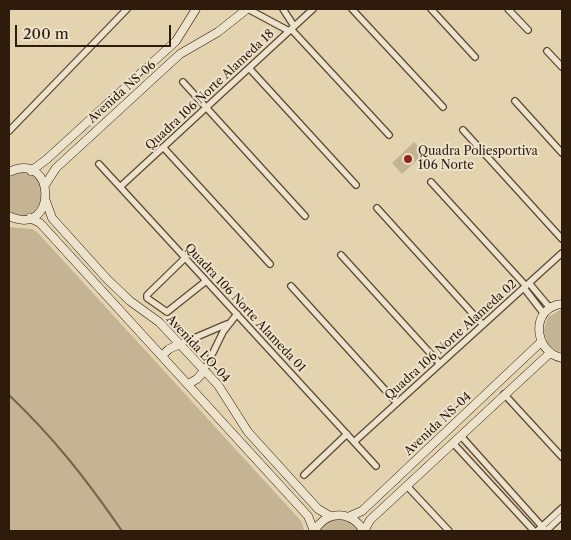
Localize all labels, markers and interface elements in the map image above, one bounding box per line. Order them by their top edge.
scale bar [18,15,174,47]
text: 200 m [23,24,69,43]
street label: Quadra 106 Norte Alameda 18 [143,27,277,153]
street label: Avenida NS-06 [85,58,159,126]
place label: Quadra Poliesportiva 106 Norte [418,145,538,173]
marker: Quadra Poliesportiva 106 Norte [402,153,414,165]
street label: Quadra 106 Norte Alameda 01 [182,241,308,375]
street label: Quadra 106 Norte Alameda 02 [382,277,520,403]
street label: Avenida LO-04 [163,312,233,386]
street label: Avenida NS-04 [402,389,474,459]

